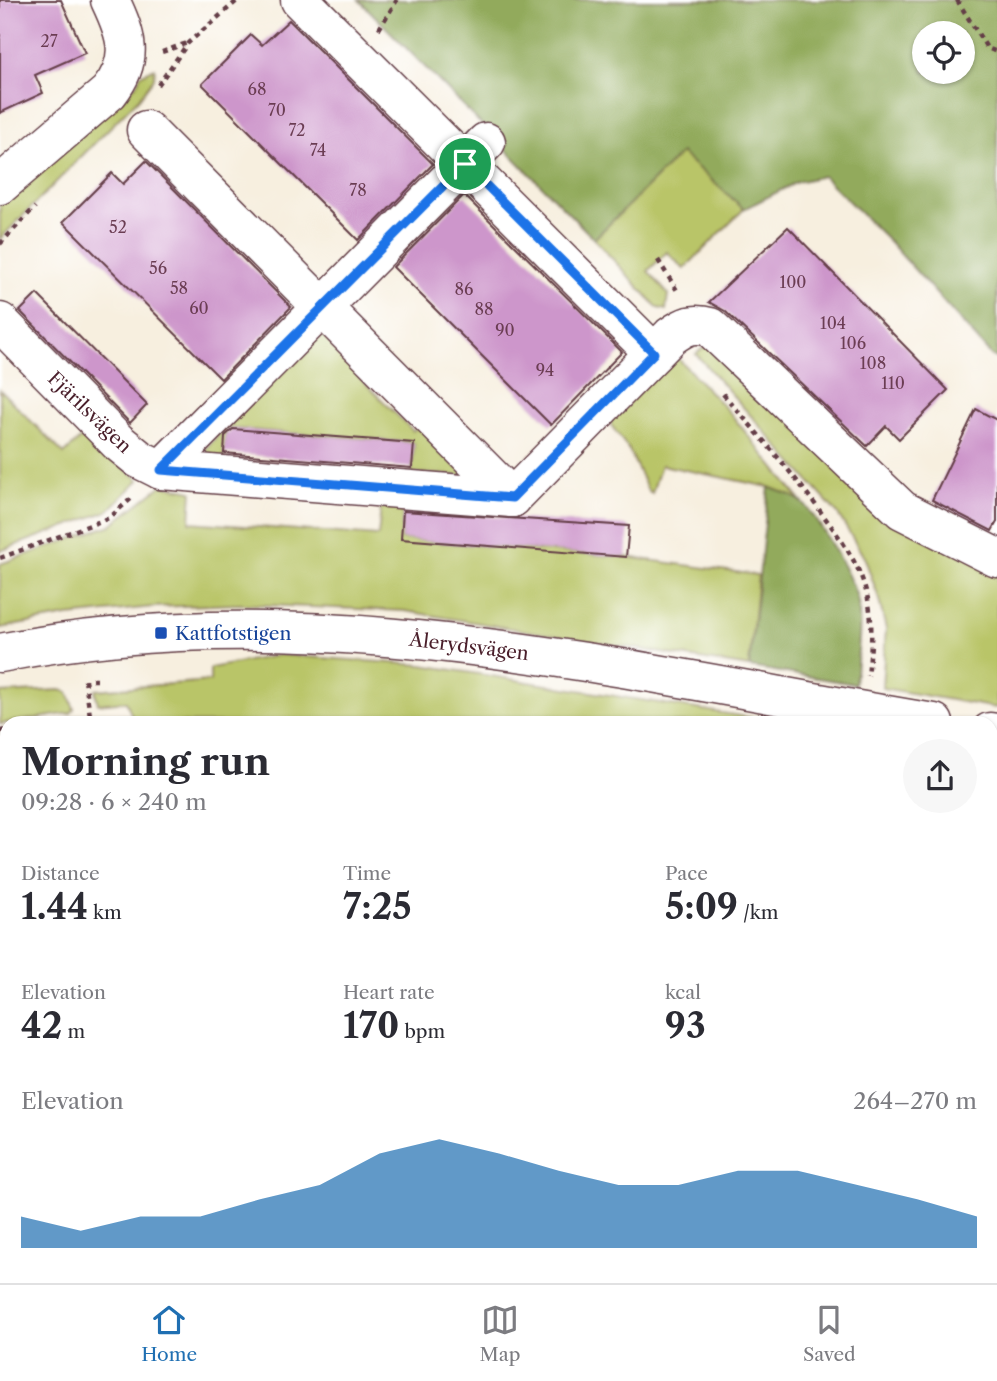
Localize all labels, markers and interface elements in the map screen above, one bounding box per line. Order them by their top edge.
map controls [912,21,975,84]
button: locate [912,21,975,84]
house number: 27 [40,31,58,51]
house number: 68 [248,79,266,99]
house number: 70 [268,100,286,120]
house number: 72 [288,120,306,140]
pin [435,134,495,194]
house number: 74 [310,140,326,160]
icon: arrive [446,145,484,183]
house number: 78 [349,180,367,200]
house number: 52 [109,217,127,237]
house number: 56 [149,258,167,278]
house number: 100 [779,272,807,292]
house number: 58 [170,278,188,298]
house number: 86 [455,279,473,299]
house number: 60 [189,298,209,318]
house number: 88 [475,299,493,319]
house number: 104 [820,313,846,333]
house number: 90 [495,320,515,340]
house number: 106 [840,333,866,353]
house number: 108 [860,353,886,373]
house number: 94 [536,360,554,380]
street label: Fjärilsvägen [43,367,136,458]
house number: 110 [881,373,905,393]
place label: Kattfotstigen [175,622,291,645]
marker: Kattfotstigen [153,625,169,641]
street label: Ålerydsvägen [407,628,530,665]
text: Morning run [21,738,270,785]
button: share [903,739,977,813]
text: 09:28 · 6 × 240 m [21,788,207,816]
text: Distance [21,862,100,885]
text: Time [343,862,391,885]
text: Pace [665,862,708,885]
text: 1.44 [21,885,88,928]
text: 7:25 [343,885,412,928]
text: 5:09 [665,885,738,928]
text: km [88,901,122,924]
text: /km [738,901,778,924]
text: Elevation [21,981,106,1004]
text: Heart rate [343,981,435,1004]
text: kcal [665,981,701,1004]
text: 42 [21,1004,62,1047]
text: 170 [343,1004,399,1047]
text: 93 [665,1004,706,1047]
text: m [62,1020,85,1043]
text: bpm [399,1020,445,1043]
text: Elevation [21,1087,124,1115]
text: 264–270 m [853,1087,977,1115]
tab: Home [141,1301,197,1366]
tab: Map [480,1301,520,1366]
tab: Saved [803,1301,856,1366]

